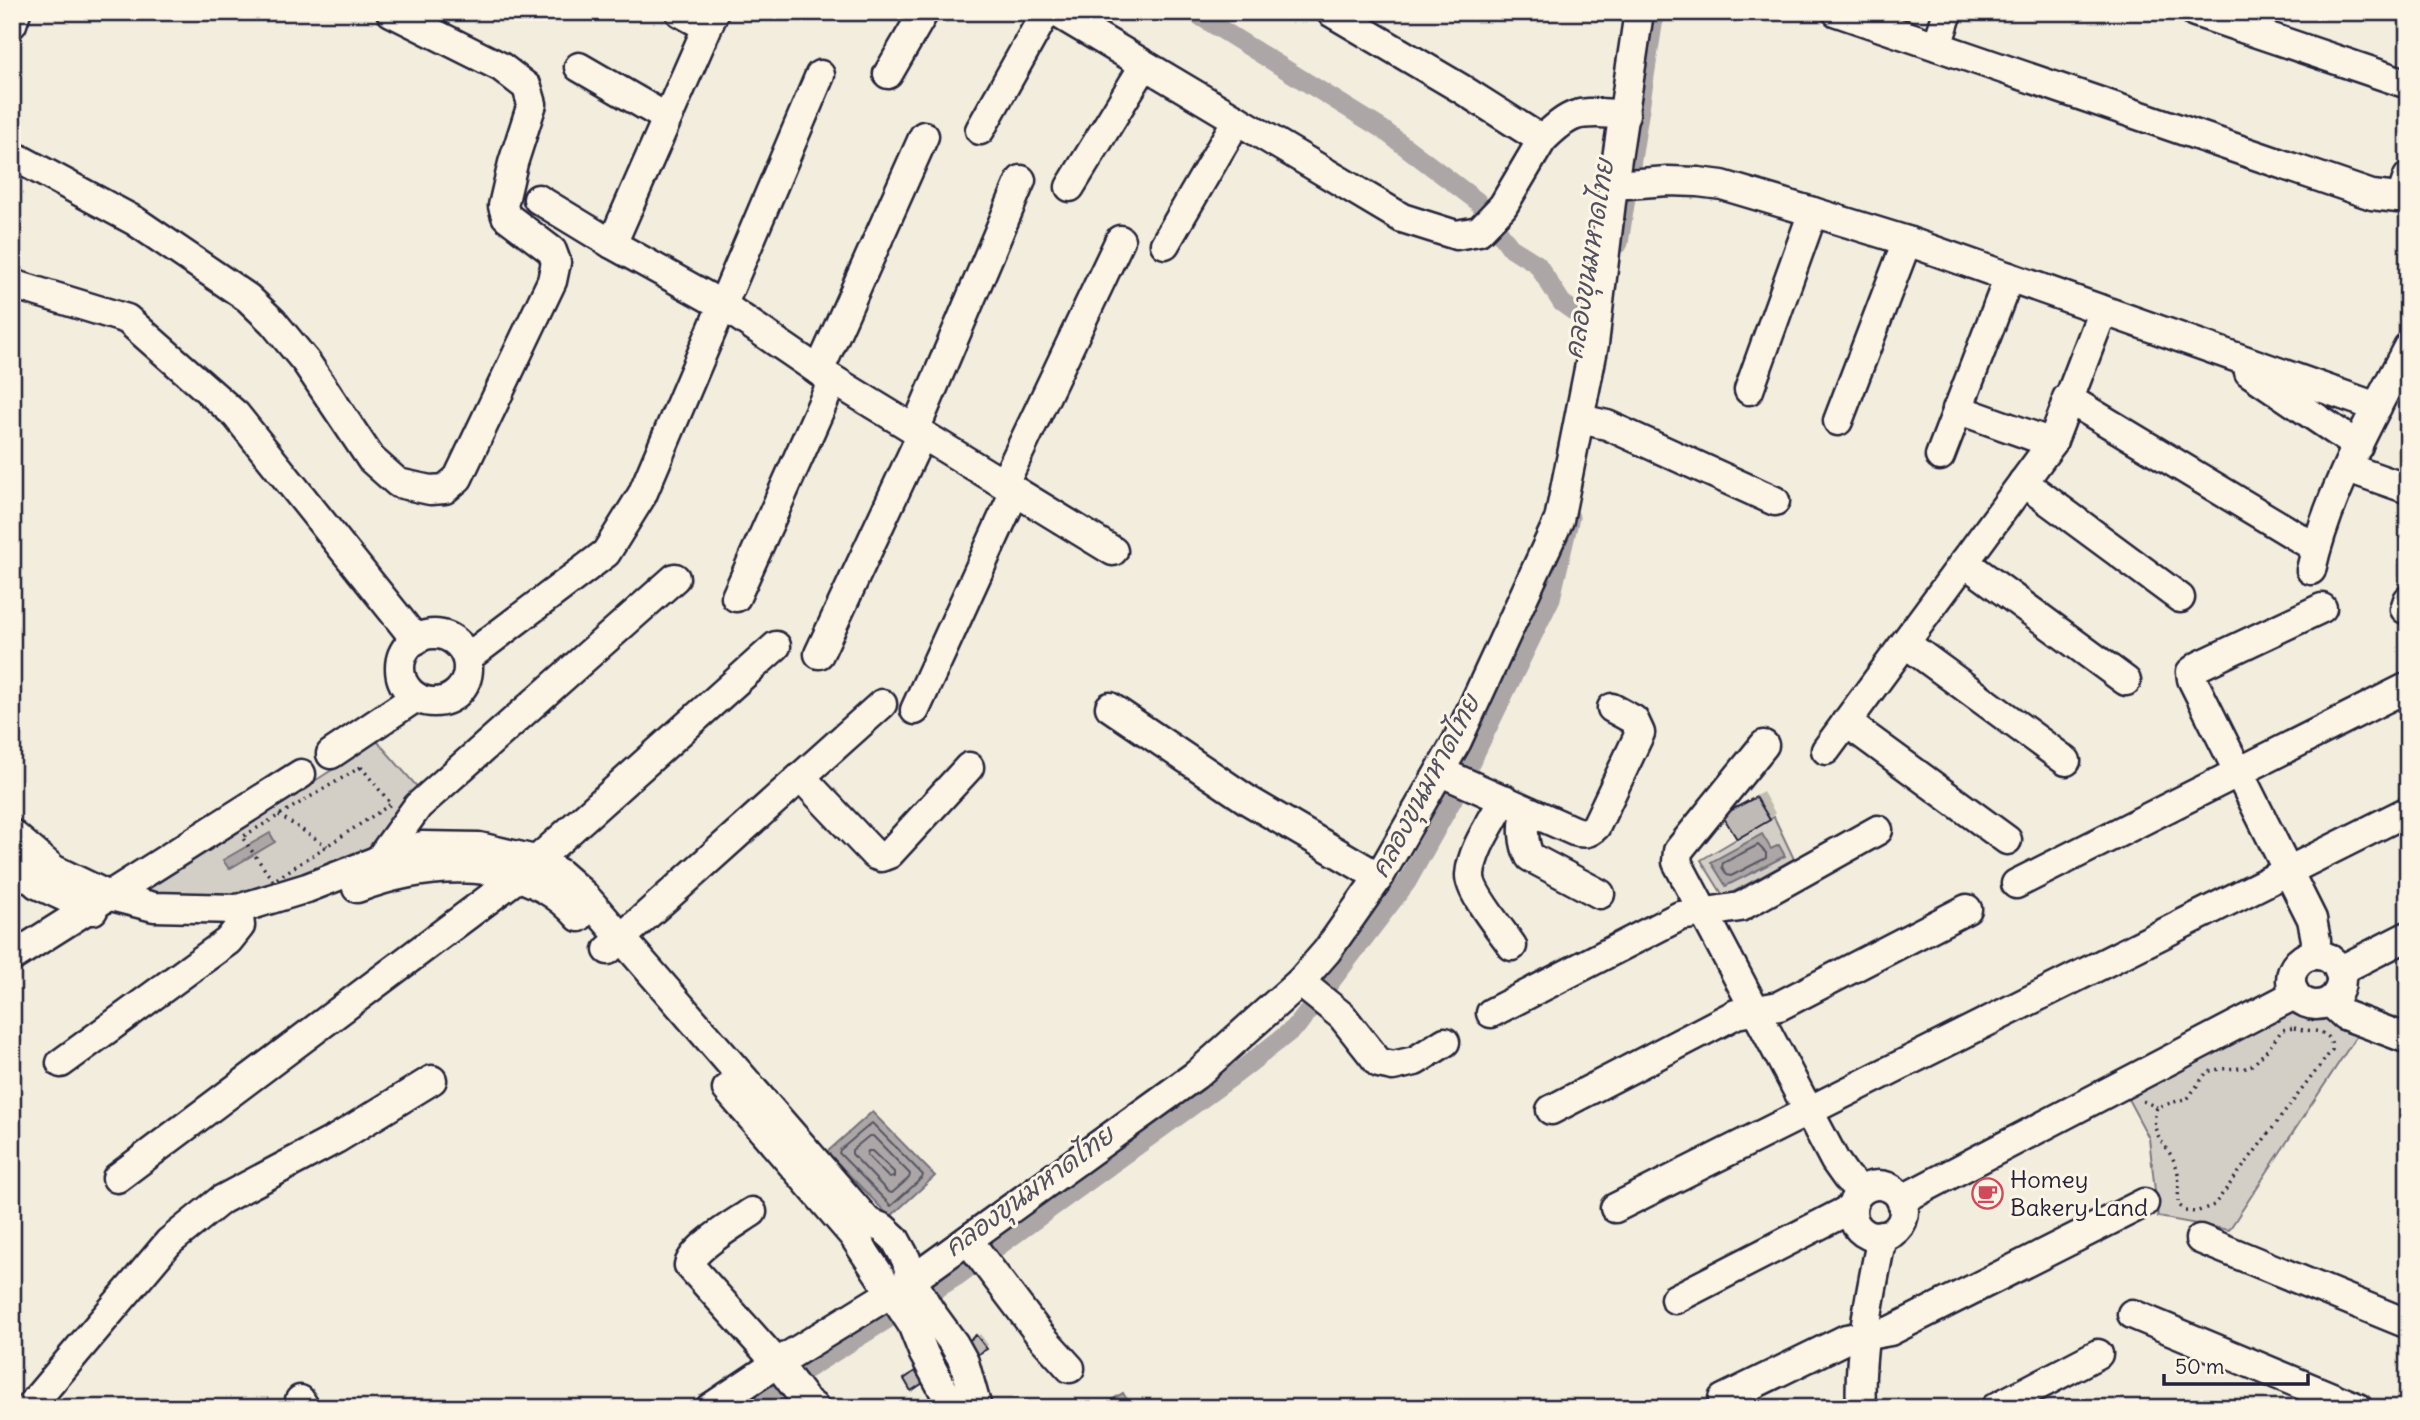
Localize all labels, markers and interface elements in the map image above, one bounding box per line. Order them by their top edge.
water label: คลองขุนมหาดไทย [1556,154,1625,362]
water label: คลองขุนมหาดไทย [1363,687,1491,884]
water label: คลองขุนมหาดไทย [937,1117,1124,1267]
place label: Homey Bakery Land [2010,1164,2148,1222]
cafe icon: Homey Bakery Land [1970,1177,2004,1211]
scale bar [2164,1343,2308,1387]
text: 50 m [2175,1353,2224,1380]

